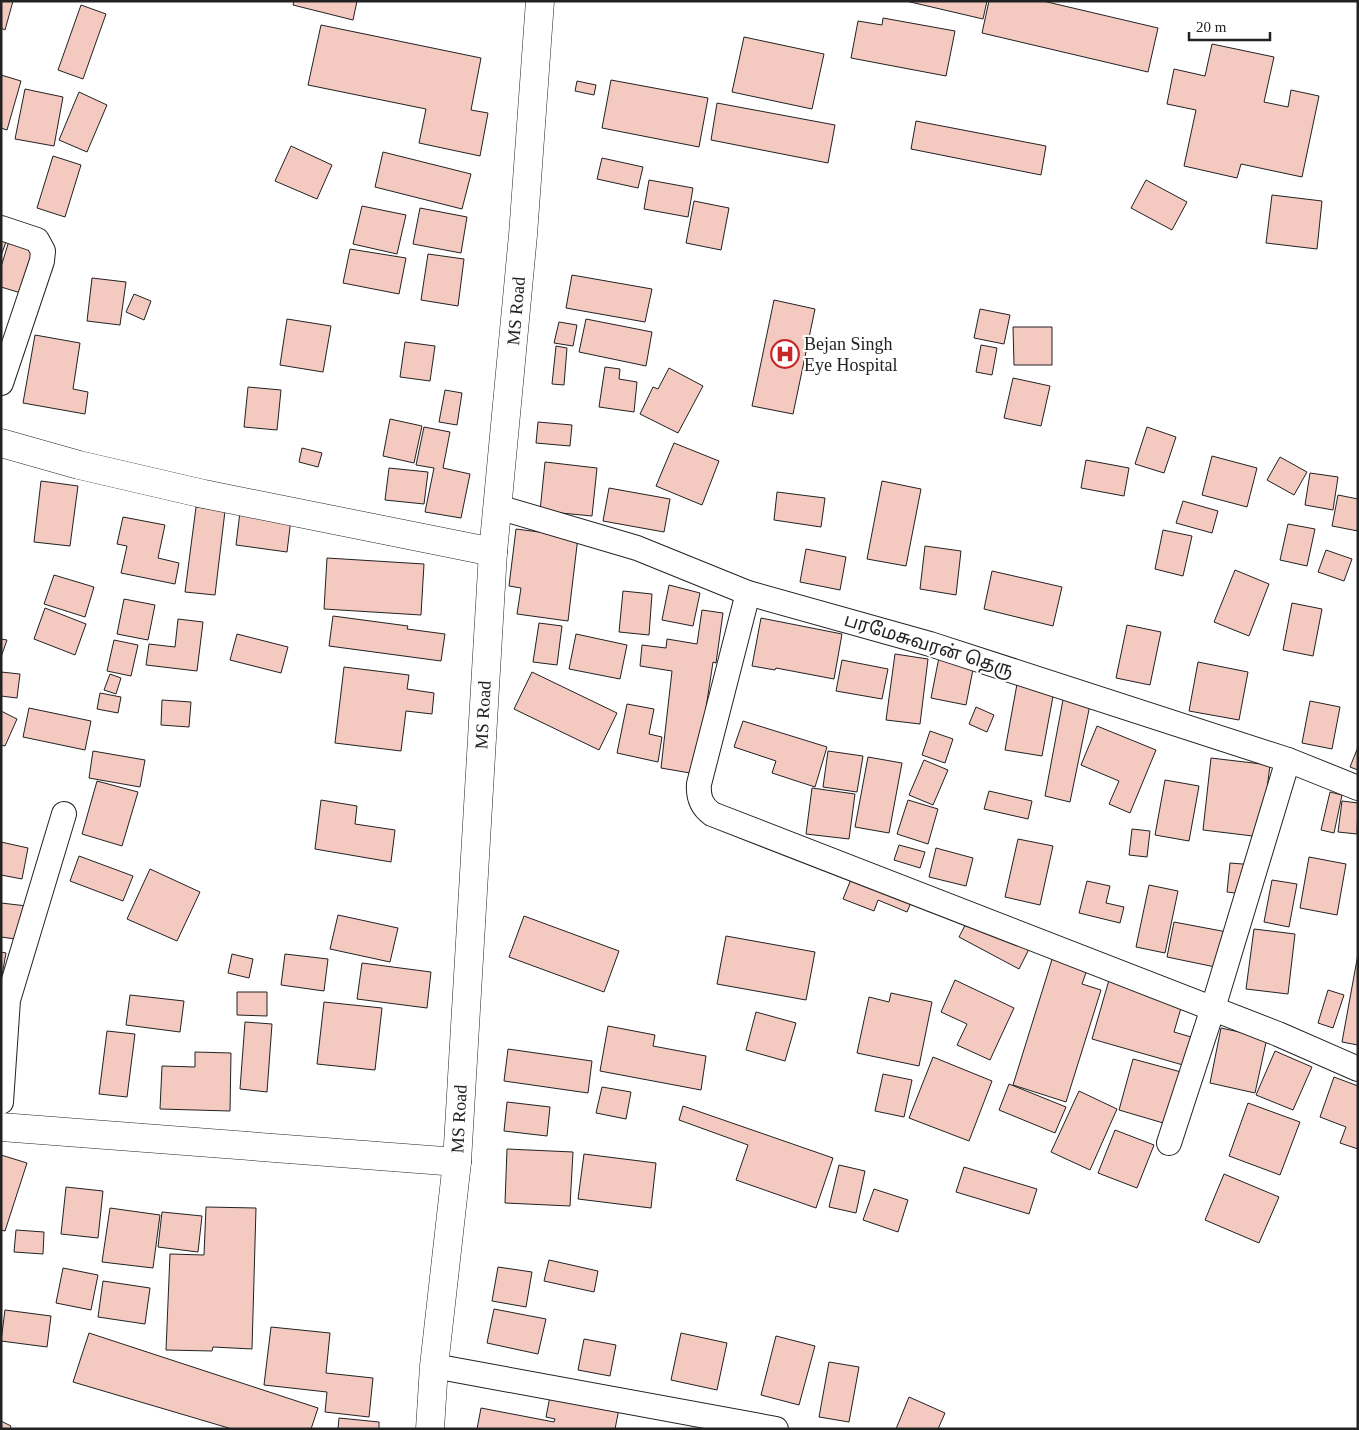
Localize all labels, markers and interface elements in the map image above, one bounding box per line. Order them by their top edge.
scale bar [1189,10,1270,42]
text: 20 m [1196,19,1227,35]
street label: MS Road [503,276,529,346]
place label: Bejan Singh Eye Hospital [804,334,897,375]
hospital icon: Bejan Singh Eye Hospital [770,339,800,369]
street label: பரமேசுவரன் தெரு [841,610,1016,682]
street label: MS Road [471,680,495,750]
street label: MS Road [447,1084,471,1154]

